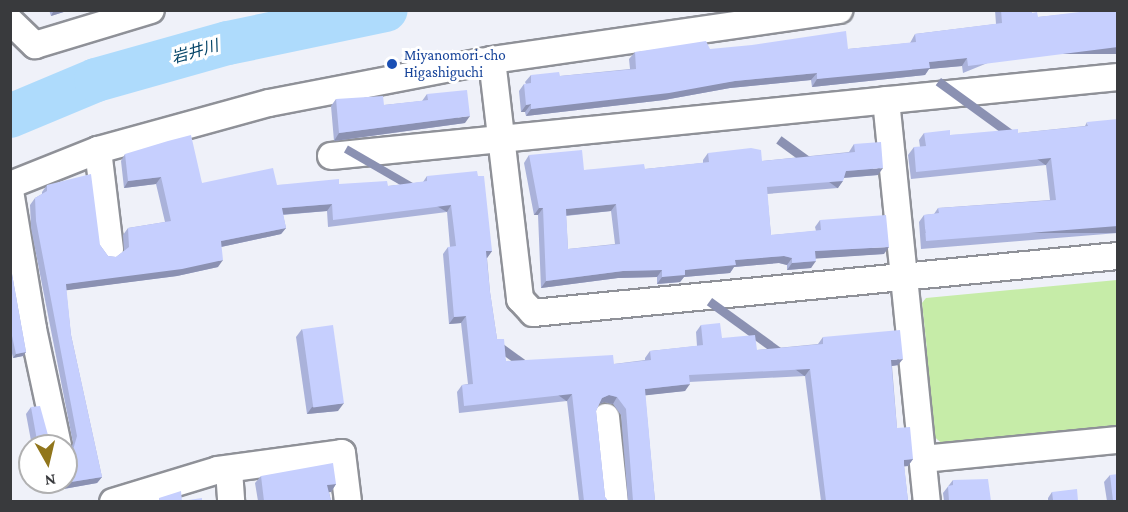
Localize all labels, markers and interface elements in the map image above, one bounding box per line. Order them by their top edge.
water label: 岩井川 [169,36,221,68]
place label: Miyanomori-cho Higashiguchi [404,46,506,81]
marker: Miyanomori-cho Higashiguchi [385,57,399,71]
north arrow [18,434,78,494]
text: N [44,471,57,490]

